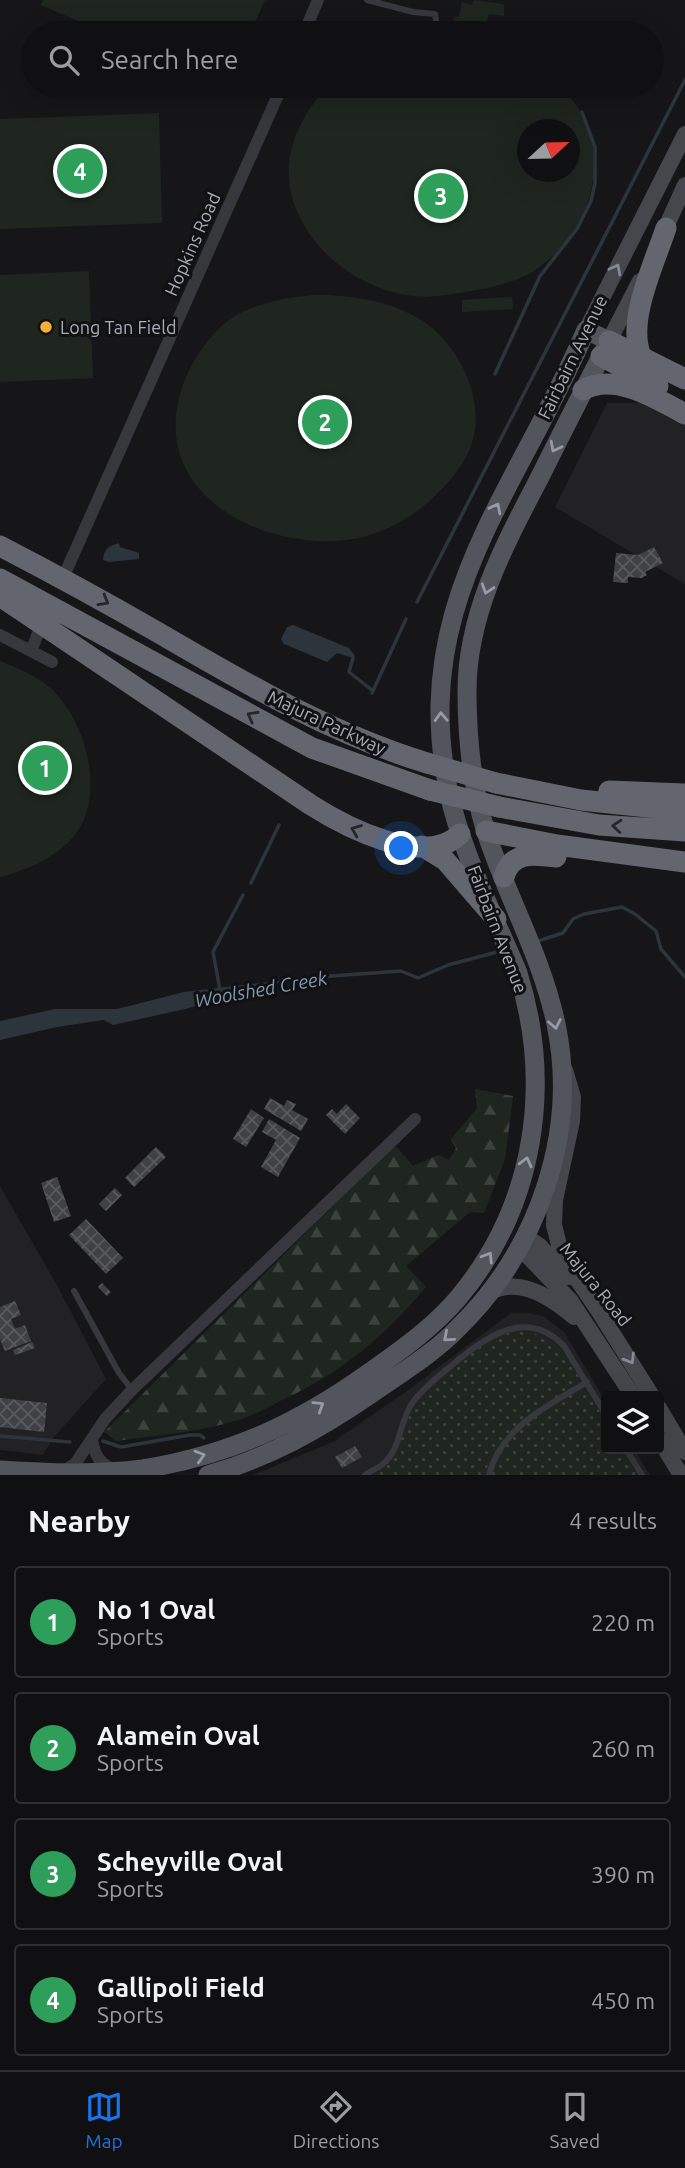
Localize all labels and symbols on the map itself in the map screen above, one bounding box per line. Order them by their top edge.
north arrow [517,119,580,182]
pin: 4 [57,145,103,197]
pin: 3 [418,170,464,222]
street label: Hopkins Road [160,189,224,299]
one-way arrow [608,264,622,276]
street label: Fairbairn Avenue [533,292,611,422]
place label: Long Tan Field [60,317,176,337]
marker: Long Tan Field [38,319,54,335]
pin: 2 [302,396,348,448]
one-way arrow [549,440,563,452]
one-way arrow [487,503,501,515]
one-way arrow [481,582,495,594]
one-way arrow [96,593,109,606]
street label: Majura Parkway [265,686,389,758]
one-way arrow [247,710,259,724]
one-way arrow [433,711,449,722]
pin: 1 [22,742,68,794]
one-way arrow [611,819,622,834]
one-way arrow [351,825,363,839]
your location [384,831,418,865]
street label: Fairbairn Avenue [464,862,532,996]
water label: Woolshed Creek [193,967,329,1011]
one-way arrow [547,1018,562,1030]
one-way arrow [518,1156,532,1168]
street label: Majura Road [556,1238,636,1330]
one-way arrow [480,1251,493,1264]
one-way arrow [444,1329,457,1341]
one-way arrow [621,1352,634,1365]
one-way arrow [312,1401,325,1414]
one-way arrow [193,1450,205,1464]

